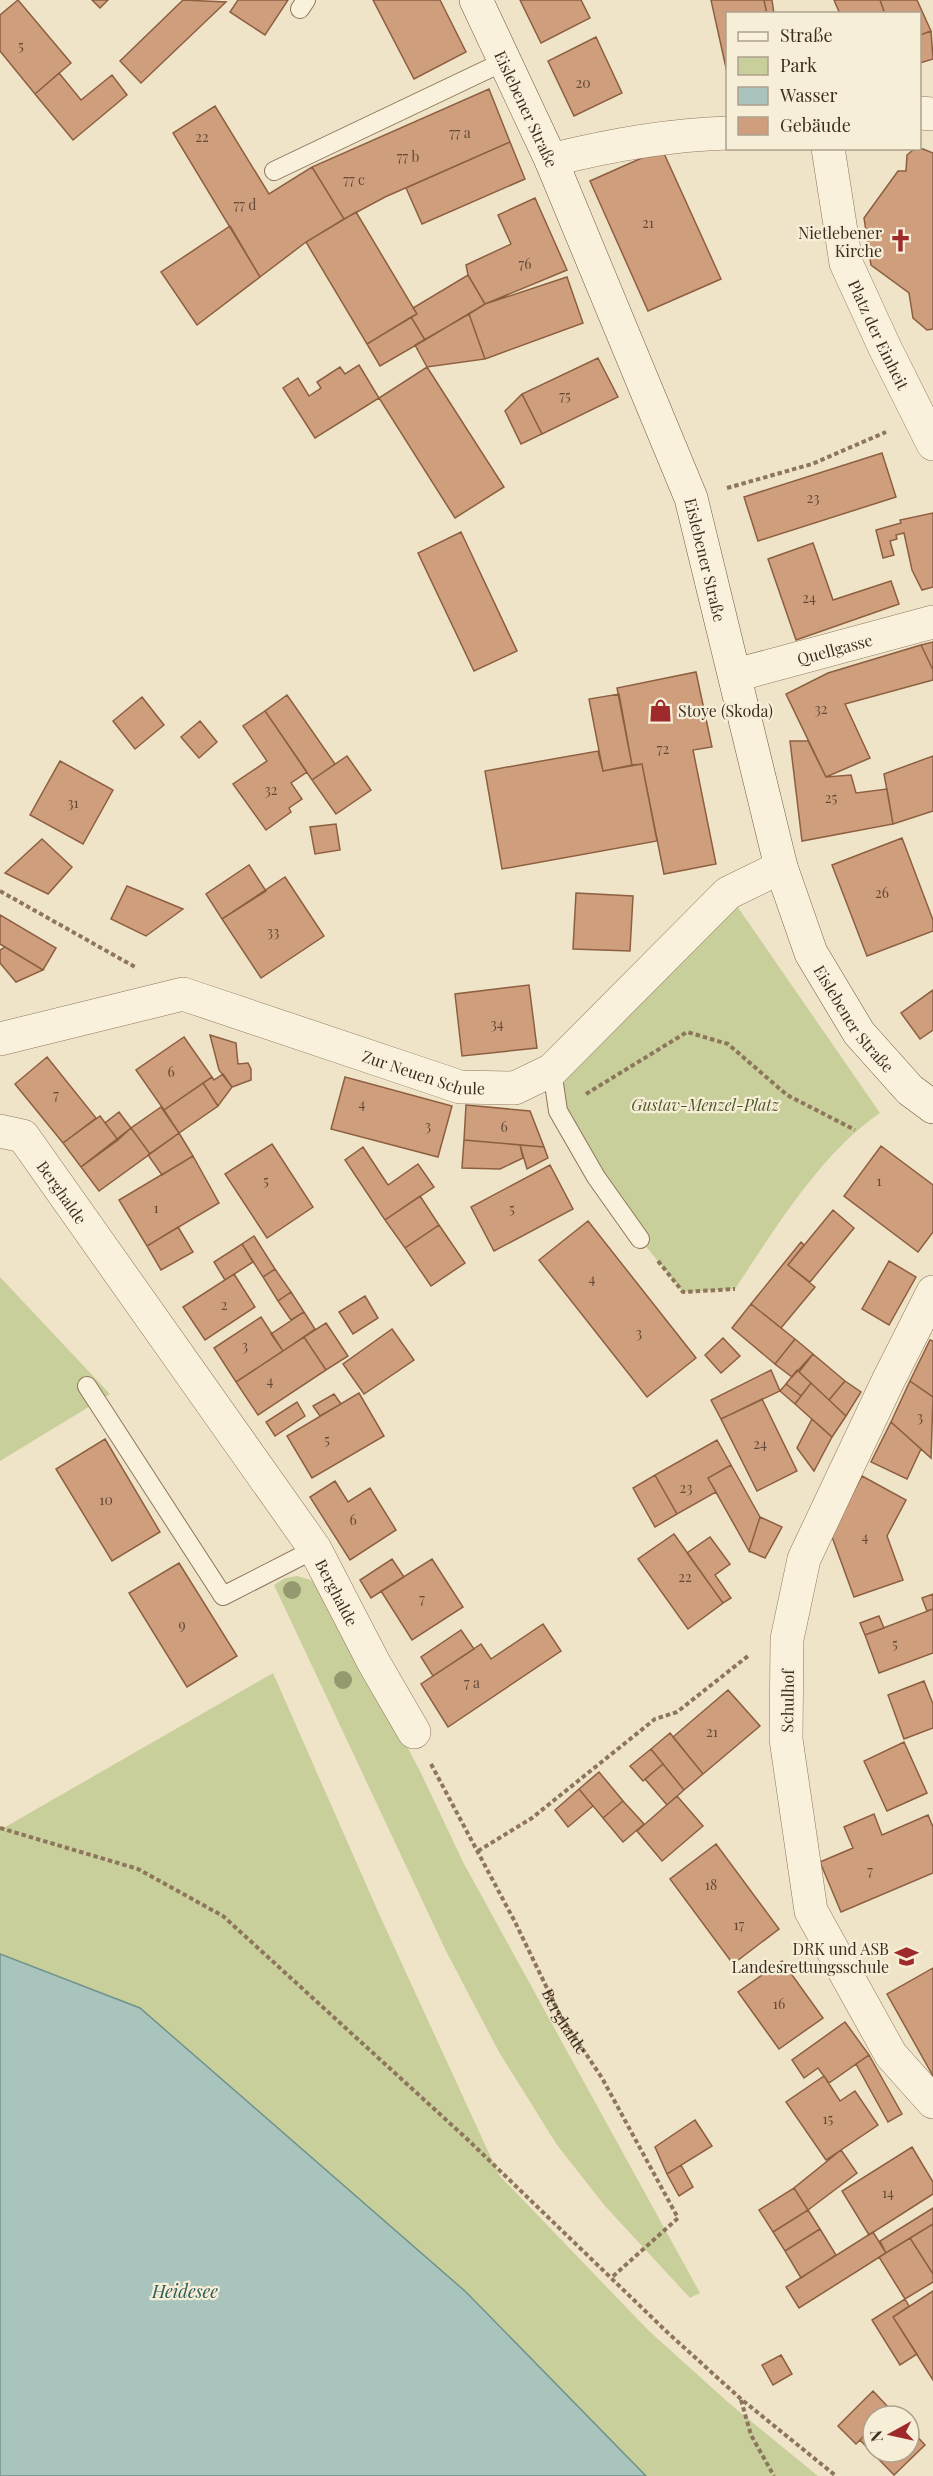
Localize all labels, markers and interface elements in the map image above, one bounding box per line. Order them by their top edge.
legend [726,12,921,150]
text: Straße [780,23,833,47]
house number: 5 [18,36,24,55]
street label: Eislebener Straße [491,47,563,170]
text: Park [780,53,817,77]
house number: 20 [575,73,591,92]
text: Wasser [779,83,838,107]
text: Gebäude [780,113,851,137]
house number: 77 a [449,123,471,142]
house number: 22 [195,127,209,146]
house number: 77 b [397,147,419,166]
house number: 77 c [343,170,365,189]
house number: 77 d [234,195,256,214]
house number: 21 [642,213,654,232]
place label: Nietlebener Kirche [798,222,882,261]
church icon: Nietlebener Kirche [887,228,913,254]
house number: 76 [519,254,531,273]
street label: Platz der Einheit [844,276,915,393]
house number: 75 [559,386,571,405]
house number: 23 [806,488,820,507]
street label: Eislebener Straße [681,496,731,624]
house number: 24 [802,588,816,607]
street label: Quellgasse [795,628,874,669]
shop icon: Stoye (Skoda) [647,697,673,723]
house number: 32 [814,699,828,718]
place label: Stoye (Skoda) [678,700,773,721]
house number: 72 [657,739,669,758]
house number: 32 [264,780,278,799]
house number: 25 [825,788,837,807]
house number: 31 [67,793,79,812]
house number: 26 [875,883,889,902]
house number: 33 [267,922,279,941]
street label: Eislebener Straße [810,961,899,1076]
house number: 34 [490,1014,504,1033]
street label: Zur Neuen Schule [360,1044,485,1098]
house number: 6 [167,1062,175,1081]
house number: 7 [53,1085,59,1104]
house number: 4 [359,1094,366,1113]
park label: Gustav-Menzel-Platz [631,1094,780,1115]
house number: 3 [425,1116,431,1135]
house number: 6 [500,1117,508,1136]
street label: Berghalde [33,1156,92,1228]
house number: 5 [263,1171,269,1190]
house number: 1 [876,1171,882,1190]
house number: 1 [153,1198,159,1217]
house number: 5 [509,1199,515,1218]
house number: 4 [589,1269,596,1288]
house number: 2 [221,1295,228,1314]
house number: 3 [636,1323,642,1342]
house number: 3 [242,1336,248,1355]
house number: 4 [267,1371,274,1390]
house number: 3 [917,1407,923,1426]
house number: 5 [324,1430,330,1449]
house number: 24 [753,1434,767,1453]
house number: 23 [679,1478,693,1497]
house number: 10 [99,1490,113,1509]
house number: 6 [349,1510,357,1529]
house number: 4 [862,1527,869,1546]
street label: Berghalde [311,1555,363,1629]
house number: 22 [678,1567,692,1586]
house number: 7 [419,1589,425,1608]
house number: 9 [178,1615,186,1634]
house number: 5 [892,1634,898,1653]
street label: Schulhof [776,1668,798,1733]
house number: 7 a [464,1673,480,1692]
house number: 21 [706,1722,718,1741]
house number: 7 [867,1861,873,1880]
house number: 18 [705,1875,717,1894]
house number: 17 [734,1915,745,1934]
place label: DRK und ASB Landesrettungsschule [732,1938,889,1977]
school or university icon: DRK und ASB Landesrettungsschule [894,1944,920,1970]
street label: Berghalde [538,1985,593,2058]
house number: 16 [773,1994,785,2013]
house number: 15 [823,2109,834,2128]
house number: 14 [882,2183,894,2202]
water label: Heidesee [151,2279,218,2303]
north arrow [861,2404,921,2464]
text: N [864,2429,887,2443]

